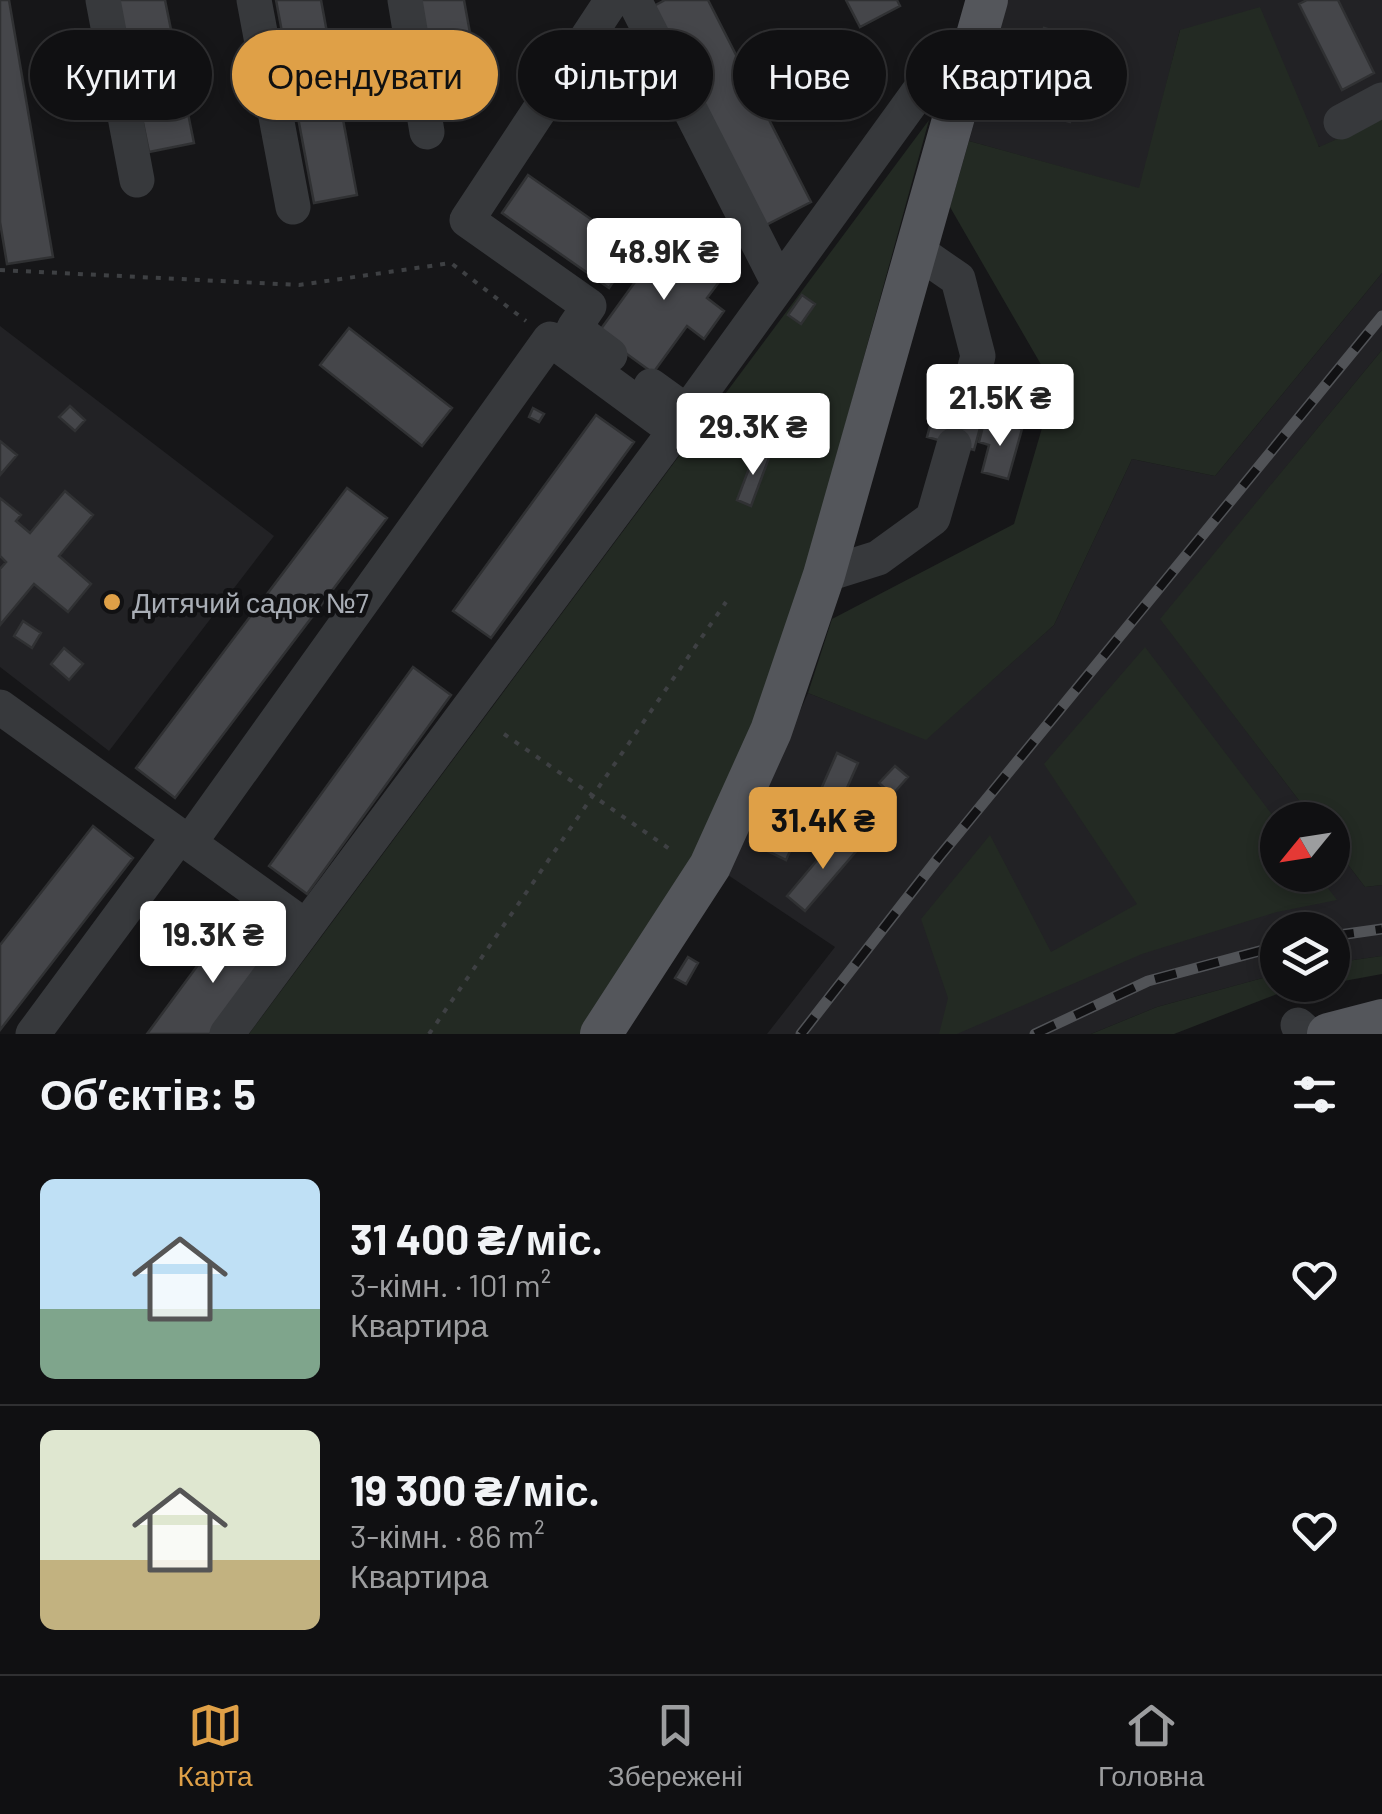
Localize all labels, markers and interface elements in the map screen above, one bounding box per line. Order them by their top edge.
chip: Купити [30,30,212,120]
chip: Орендувати [232,30,498,120]
chip: Фільтри [518,30,713,120]
chip: Нове [733,30,886,120]
chip: Квартира [906,30,1127,120]
pin: 48.9K ₴ [572,218,756,303]
text: 48.9K ₴ [609,231,719,269]
pin: 21.5K ₴ [908,364,1092,449]
text: 21.5K ₴ [949,377,1051,415]
pin: 29.3K ₴ [661,393,845,478]
text: 29.3K ₴ [699,406,807,444]
place label: Дитячий садок №7 [132,585,369,619]
marker: Дитячий садок №7 [101,591,123,613]
pin: 31.4K ₴ [731,787,915,872]
text: 31.4K ₴ [771,800,875,838]
north arrow [1260,802,1350,892]
map controls [1260,802,1350,1002]
pin: 19.3K ₴ [121,901,305,986]
button: layers [1260,912,1350,1002]
text: 19.3K ₴ [162,914,264,952]
icon: filters [1287,1067,1342,1122]
text: Об’єктів: 5 [40,1068,256,1118]
text: 31 400 ₴/міс. [350,1213,603,1263]
icon: home [120,1219,240,1339]
icon: heart [1287,1252,1342,1307]
text: 3-кімн. · 101 m² [350,1265,551,1303]
text: Квартира [350,1305,488,1343]
text: 19 300 ₴/міс. [350,1464,600,1514]
icon: home [120,1470,240,1590]
icon: heart [1287,1503,1342,1558]
text: 3-кімн. · 86 m² [350,1516,545,1554]
text: Квартира [350,1556,488,1594]
tab: Карта [178,1698,253,1793]
tab: Збережені [608,1698,743,1793]
tab: Головна [1098,1698,1204,1793]

